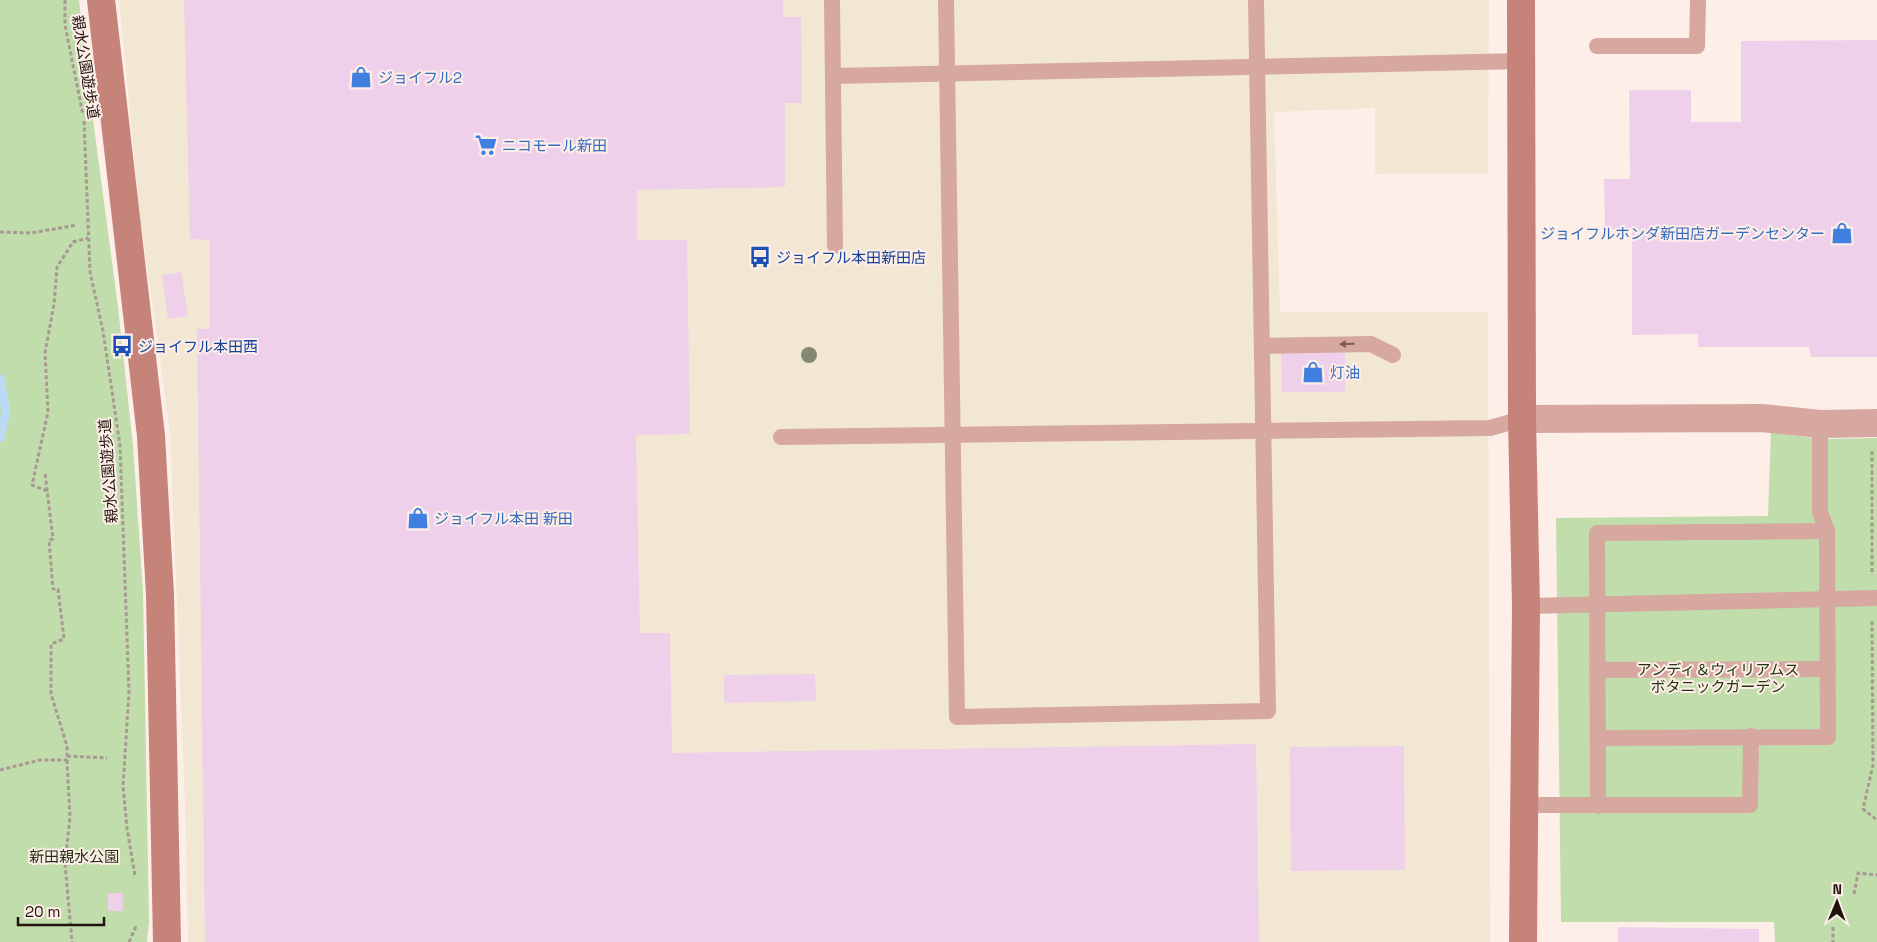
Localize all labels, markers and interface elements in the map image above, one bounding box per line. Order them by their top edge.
street label: 親水公園遊歩道 [68,14,104,120]
shop icon: ジョイフル2 [348,64,374,90]
place label: ジョイフル2 [378,68,462,87]
supermarket icon: ニコモール新田 [473,132,499,158]
place label: ニコモール新田 [502,136,607,155]
shop icon: ジョイフルホンダ新田店ガーデンセンター [1829,220,1855,246]
place label: ジョイフルホンダ新田店ガーデンセンター [1540,224,1825,243]
bus stop icon: ジョイフル本田新田店 [747,244,773,270]
place label: ジョイフル本田新田店 [776,248,926,267]
bus stop icon: ジョイフル本田西 [109,333,135,359]
place label: ジョイフル本田西 [138,337,258,356]
one-way arrow [1339,340,1355,348]
shop icon: 灯油 [1300,359,1326,385]
place label: 灯油 [1330,363,1360,382]
street label: 親水公園遊歩道 [95,418,121,524]
shop icon: ジョイフル本田 新田 [405,505,431,531]
place label: ジョイフル本田 新田 [434,509,573,528]
park label: アンディ＆ウィリアムス ボタニックガーデン [1637,660,1799,696]
park label: 新田親水公園 [29,847,119,866]
north arrow [1812,877,1862,927]
text: N [1832,880,1842,898]
scale bar [18,894,104,926]
text: 20 m [25,902,60,921]

